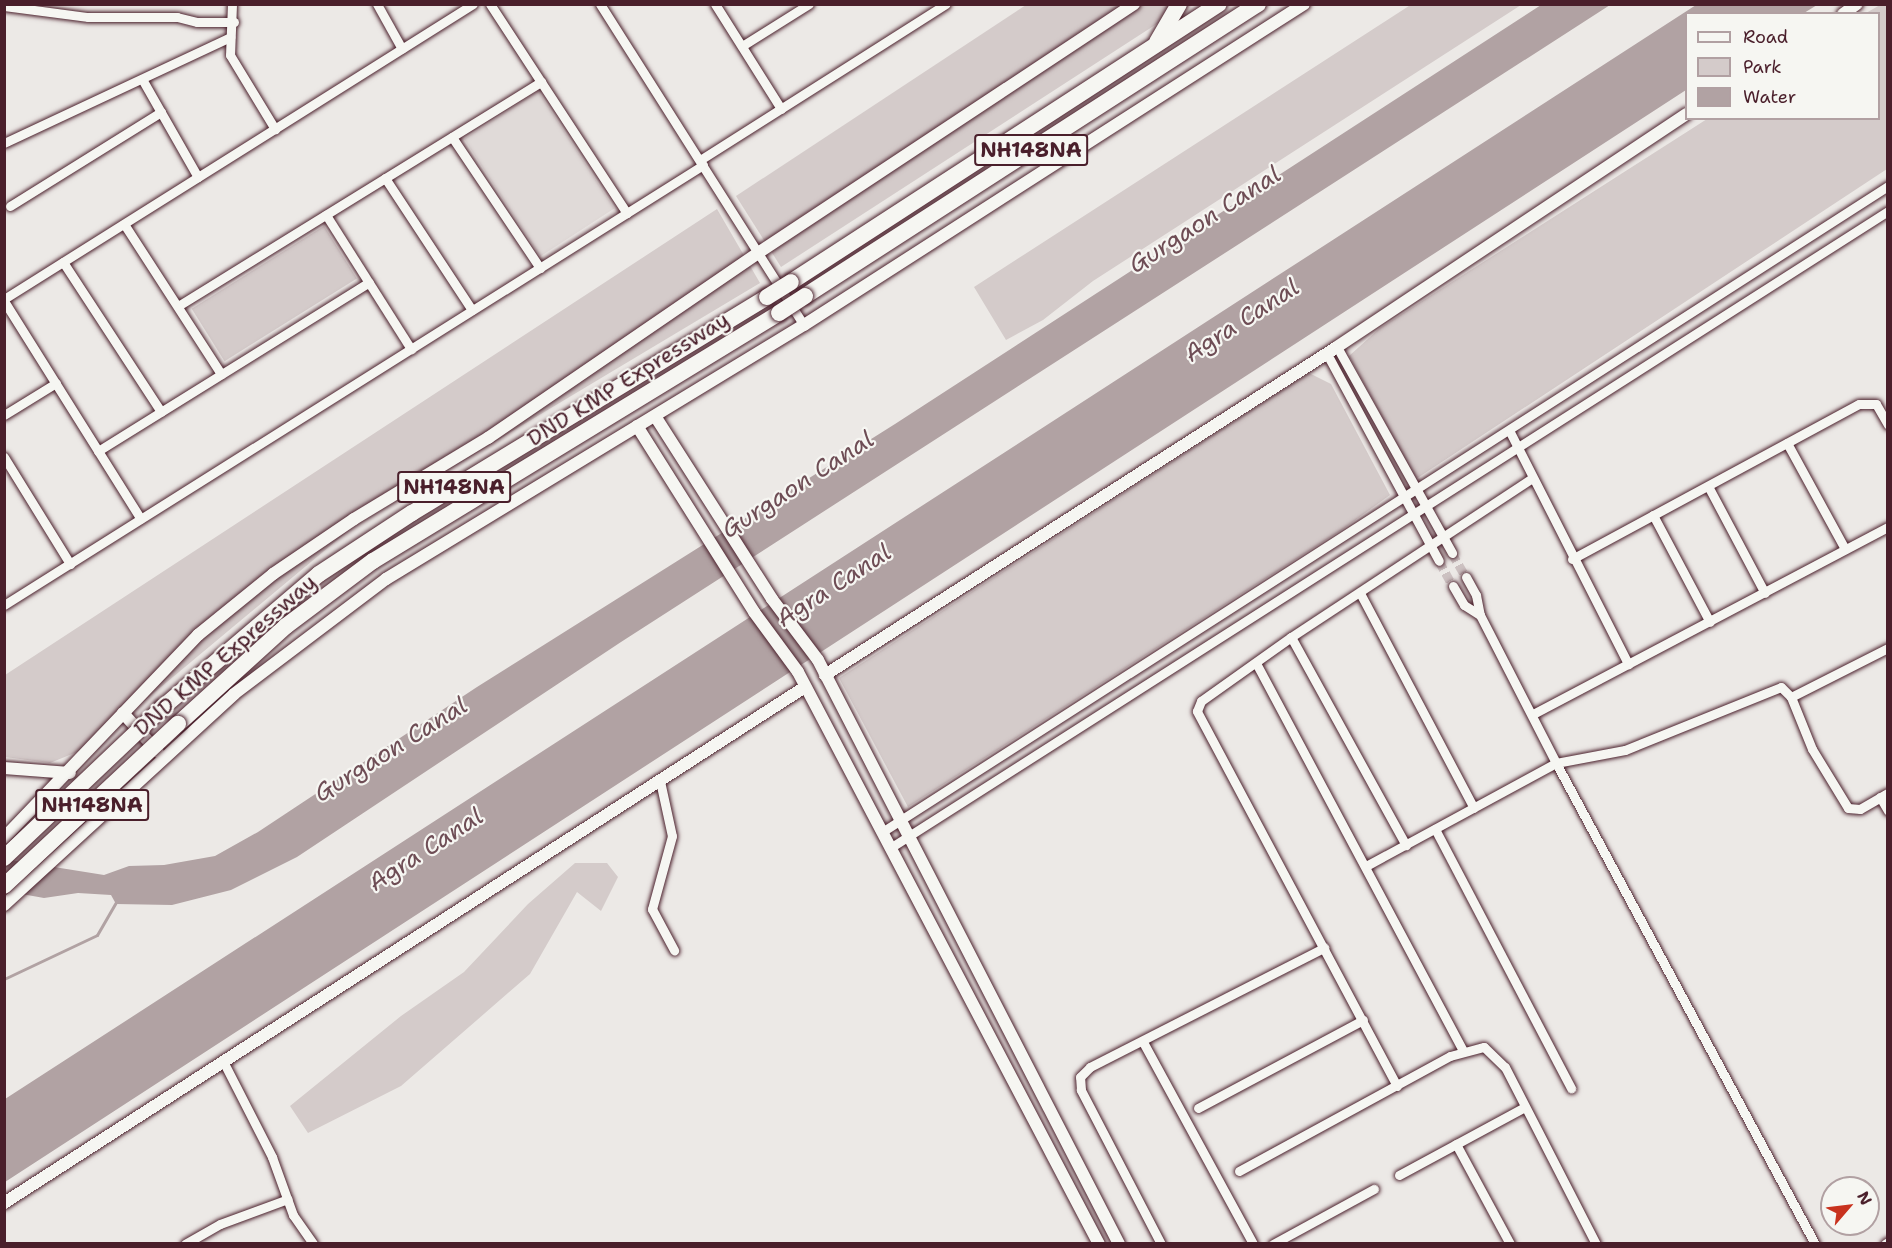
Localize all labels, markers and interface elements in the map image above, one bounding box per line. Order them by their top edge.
legend [1685,12,1880,120]
text: Road [1743,25,1788,49]
text: Park [1743,55,1782,79]
text: Water [1743,85,1796,109]
road number: NH148NA [974,132,1088,168]
water label: Gurgaon Canal [1124,160,1286,280]
water label: Agra Canal [1179,273,1305,369]
street label: DND KMP Expressway [522,306,734,452]
water label: Gurgaon Canal [717,425,879,545]
road number: NH148NA [397,469,511,505]
water label: Agra Canal [771,538,897,634]
street label: DND KMP Expressway [128,569,322,741]
water label: Gurgaon Canal [309,691,473,809]
road number: NH148NA [35,787,149,823]
water label: Agra Canal [363,802,489,898]
north arrow [1820,1176,1880,1236]
text: N [1852,1188,1877,1209]

